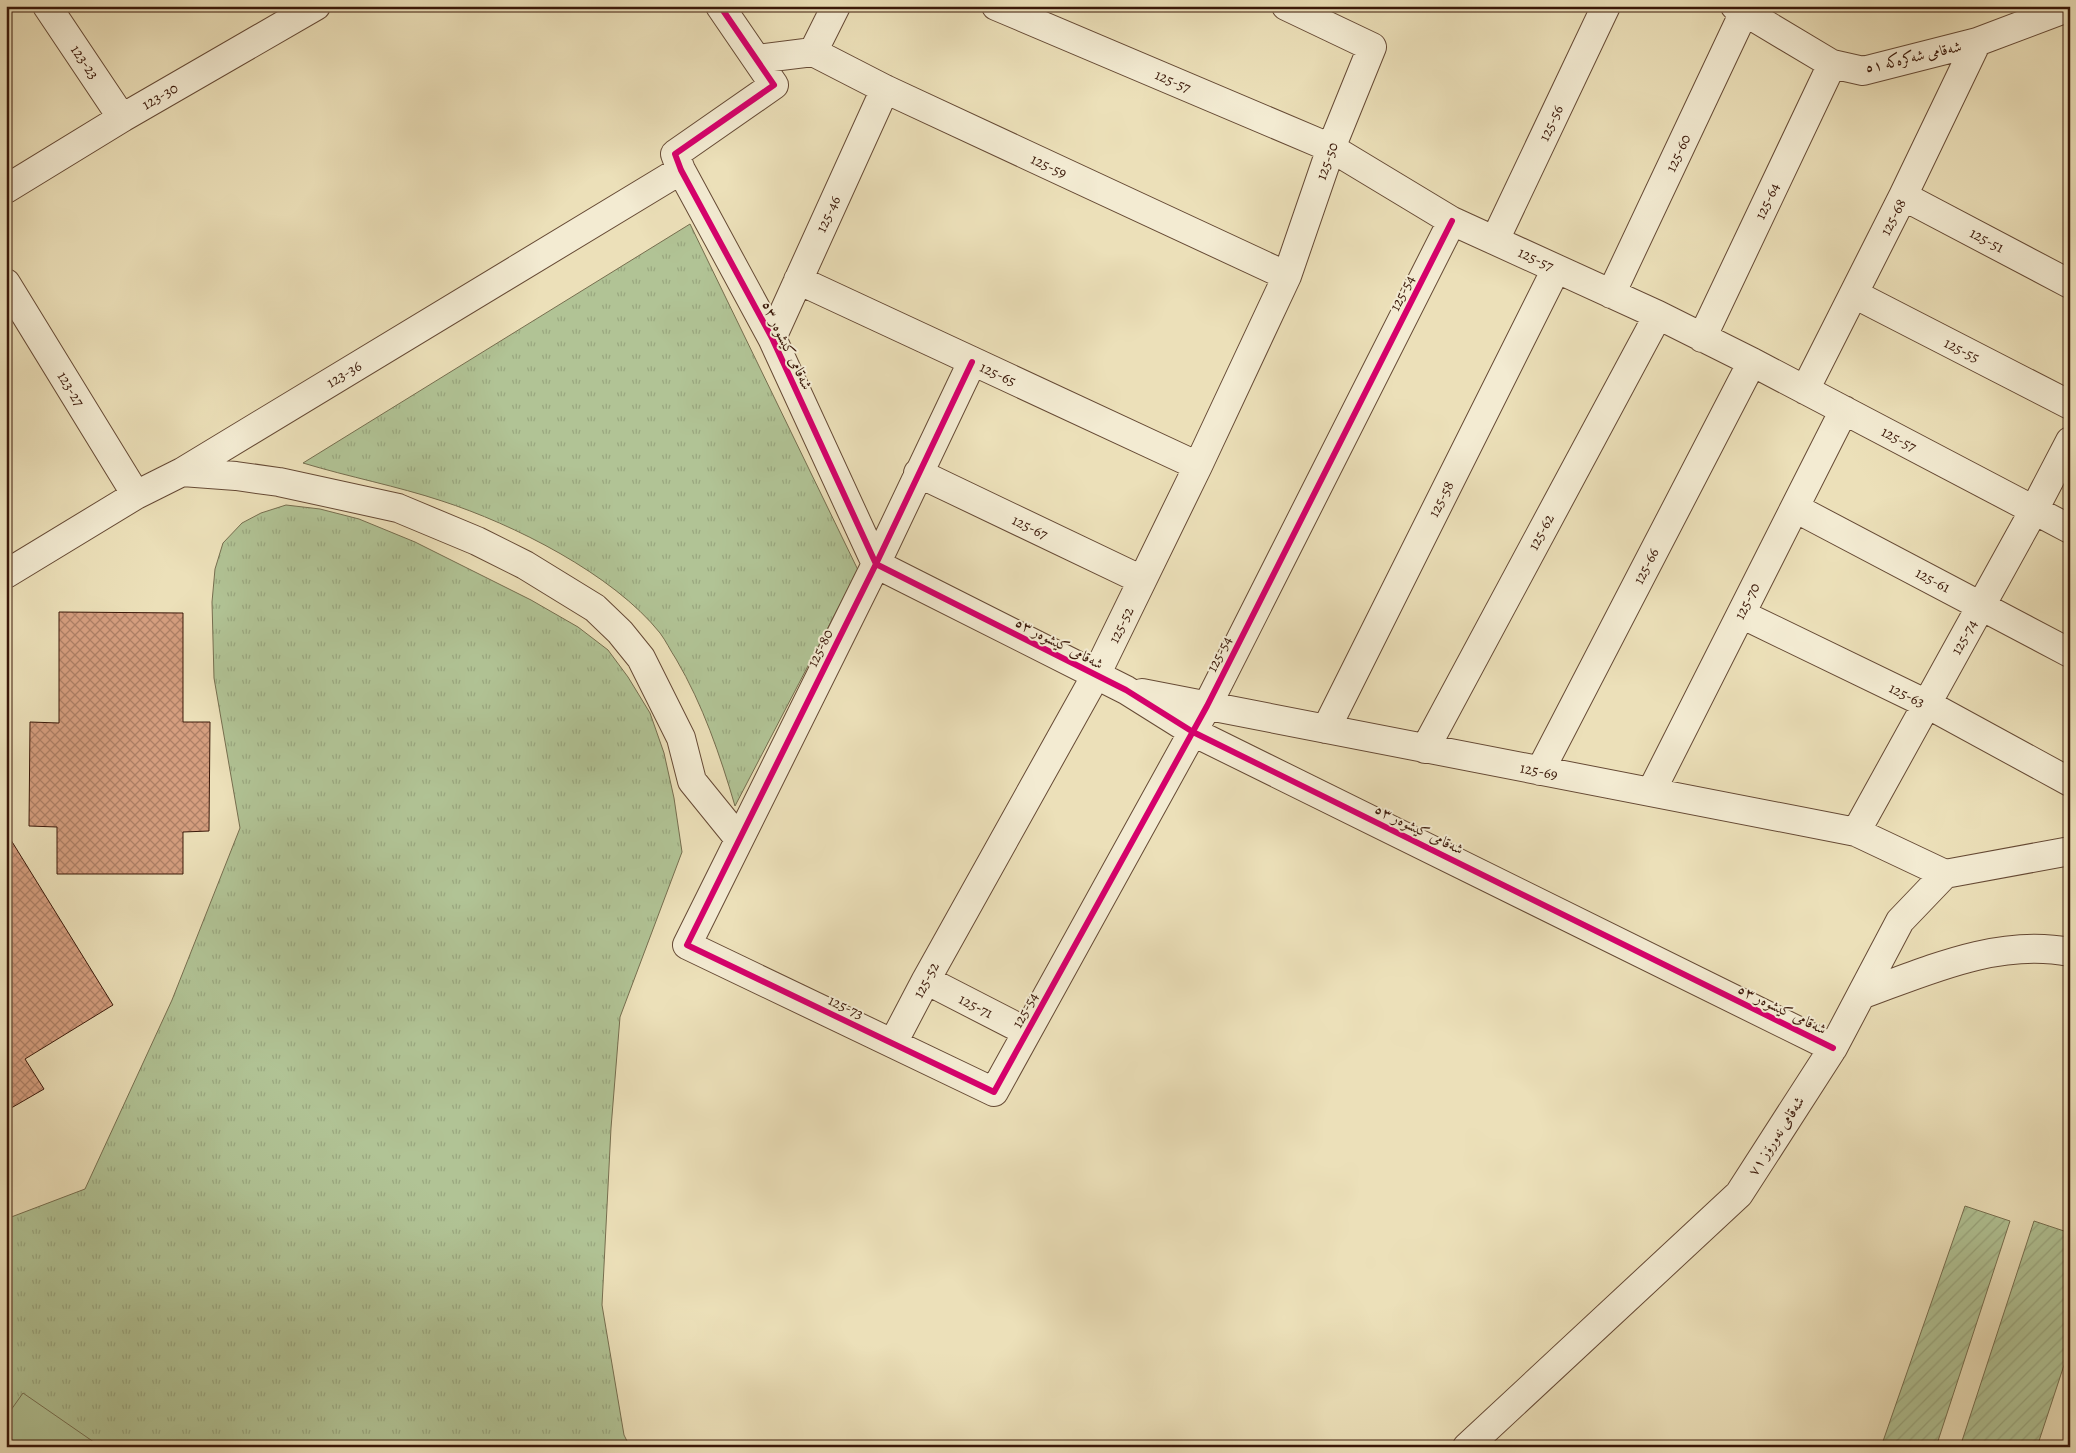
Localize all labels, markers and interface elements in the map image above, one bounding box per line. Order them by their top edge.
street label: شەقامی شەکرەکە ٥١ [1863,36,1963,78]
street label: 123-23 [66,41,104,83]
street label: 125-57 [1152,65,1195,98]
street label: 123-30 [138,78,182,114]
street label: 125-56 [1534,102,1568,144]
street label: 125-60 [1661,131,1695,175]
street label: 125-50 [1311,139,1343,183]
street label: 125-59 [1028,149,1070,183]
street label: 125-64 [1750,179,1784,223]
street label: 125-46 [811,192,845,236]
street label: 125-68 [1875,195,1911,239]
street label: 125-51 [1966,223,2008,257]
street label: 125-57 [1515,242,1558,276]
street label: 125-54 [1385,272,1420,314]
street label: شەقامی کیشوەر ٥٣ [757,297,817,393]
street label: 125-55 [1941,333,1983,367]
street label: 123-36 [323,356,365,392]
street label: 125-65 [977,357,1019,391]
street label: 123-27 [53,368,90,411]
street label: 125-57 [1878,421,1921,457]
street label: 125-58 [1423,477,1459,521]
street label: 125-67 [1009,510,1052,545]
street label: 125-62 [1523,510,1559,554]
street label: 125-66 [1628,544,1664,588]
street label: 125-61 [1912,563,1954,597]
street label: 125-70 [1729,579,1765,623]
street label: 125-52 [1104,604,1138,646]
street label: شەقامی کیشوەر ٥٣ [1011,612,1107,674]
street label: 125-74 [1946,616,1982,658]
street label: 125-80 [802,626,838,670]
street label: 125-54 [1202,633,1237,675]
street label: 125-63 [1886,678,1928,712]
street label: 125-69 [1518,758,1560,784]
street label: شەقامی کیشوەر ٥٣ [1371,799,1467,859]
street label: 125-52 [908,959,944,1001]
street label: شەقامی کیشوەر ٥٣ [1734,979,1830,1039]
street label: 125-71 [955,989,997,1023]
street label: 125-54 [1007,989,1043,1031]
street label: 125-73 [825,990,867,1024]
street label: شەقامی نەورۆز ٧١ [1743,1092,1809,1180]

